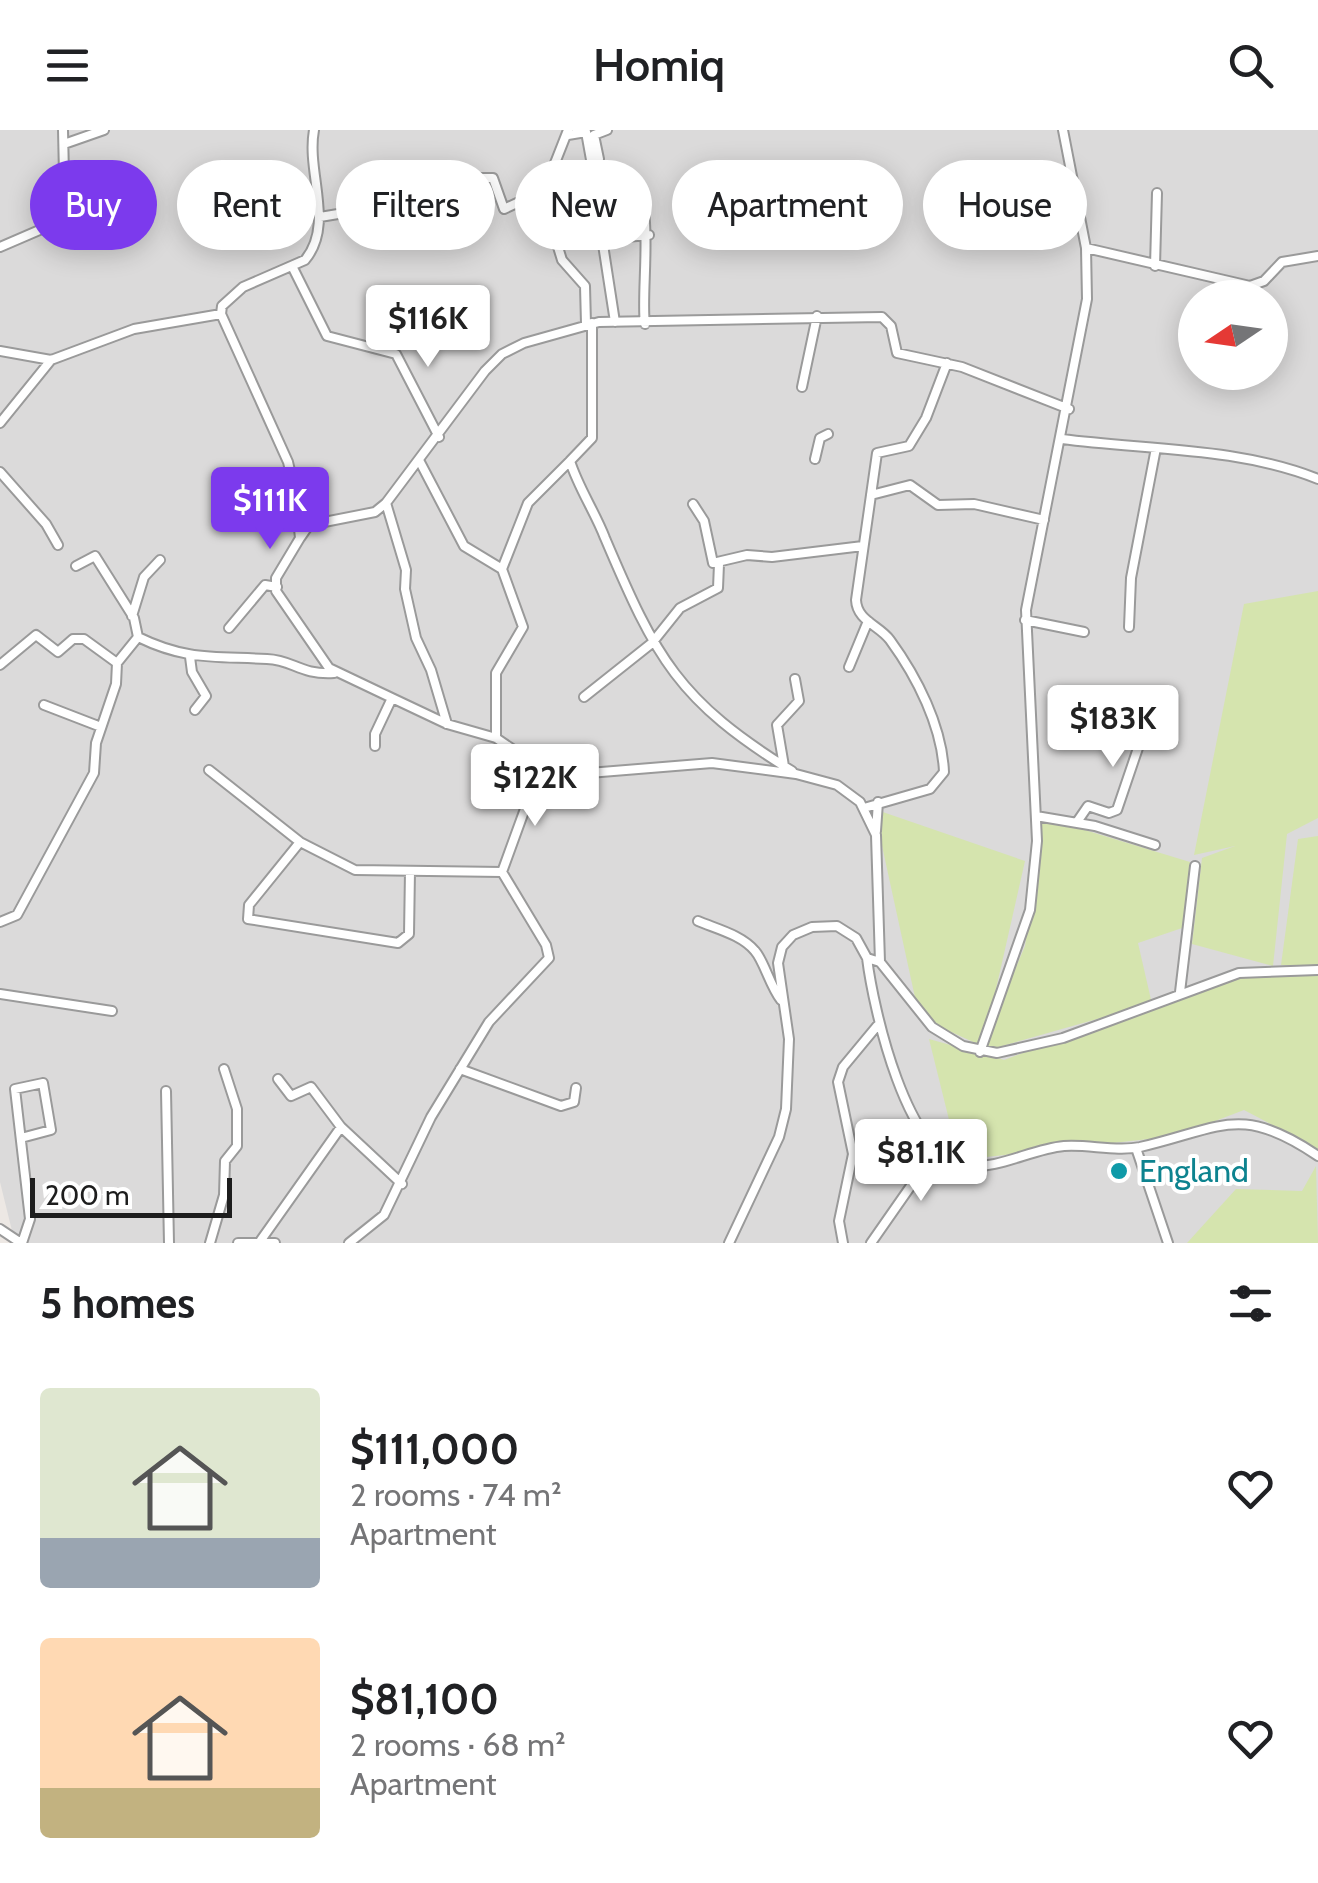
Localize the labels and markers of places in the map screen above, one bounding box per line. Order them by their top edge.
pin: $116K [358,285,498,370]
pin: $111K [200,467,340,552]
pin: $183K [1043,685,1183,770]
pin: $122K [465,744,605,829]
pin: $81.1K [840,1119,1002,1204]
place label: England [1139,1151,1249,1190]
marker: England [1108,1160,1130,1182]

